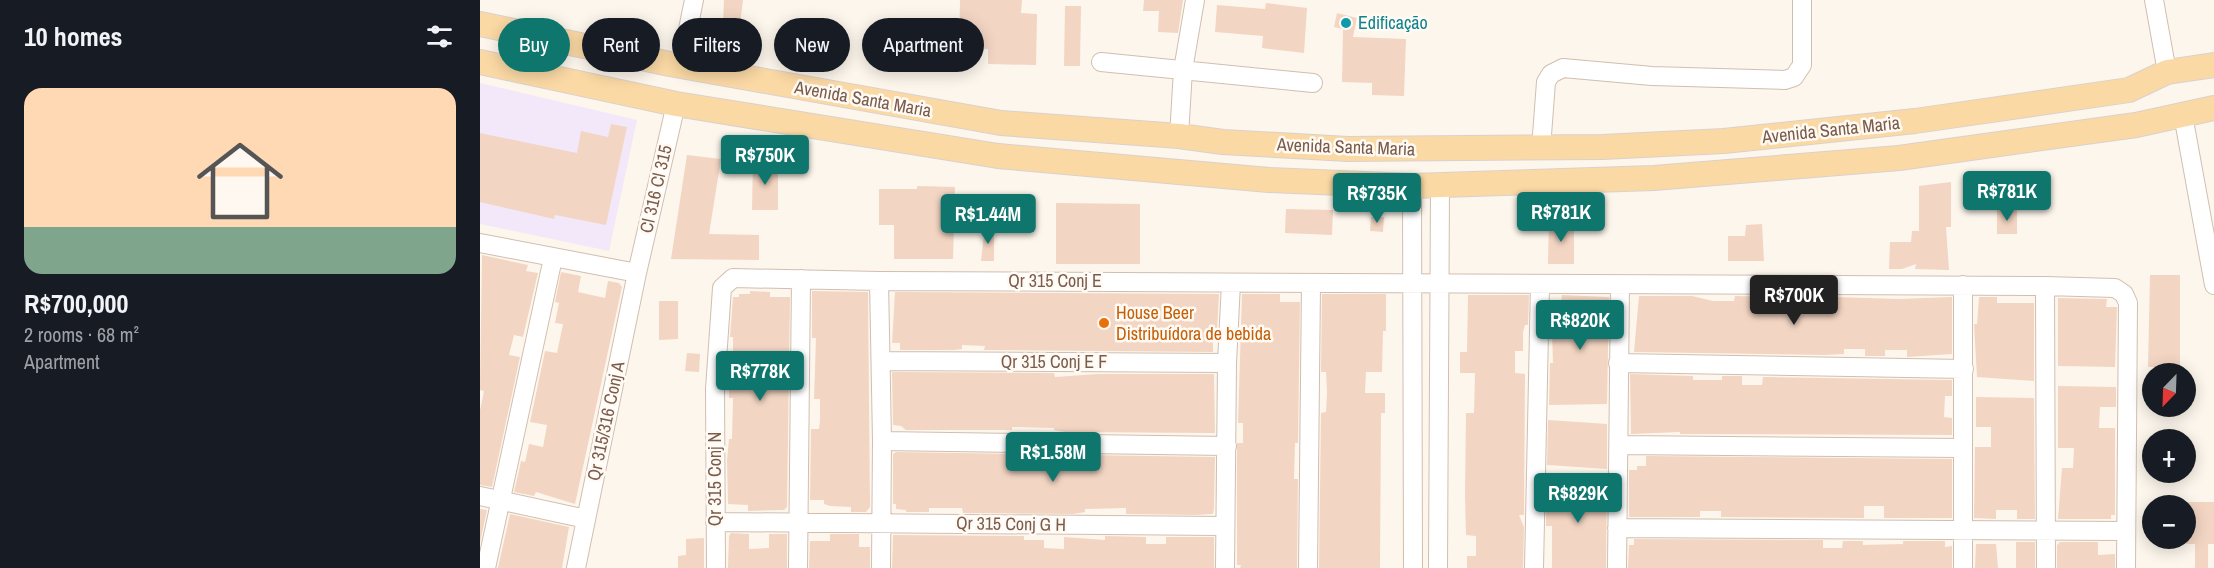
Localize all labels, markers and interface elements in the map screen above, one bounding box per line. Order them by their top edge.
place label: Edificação [1358,10,1428,35]
marker: Edificação [1339,16,1353,30]
chip: Buy [498,18,570,72]
chip: Rent [582,18,660,72]
chip: Filters [672,18,762,72]
chip: New [774,18,850,72]
chip: Apartment [862,18,984,72]
text: 10 homes [24,19,122,54]
icon: filters [423,20,456,53]
street label: Avenida Santa Maria [792,74,933,123]
street label: Avenida Santa Maria [1760,110,1901,149]
icon: home [186,127,294,235]
street label: Avenida Santa Maria [1275,132,1416,161]
pin: R$750K [716,135,814,186]
text: R$750K [735,141,795,168]
street label: Cl 316 Cl 315 [633,143,678,235]
pin: R$781K [1958,171,2056,222]
pin: R$735K [1328,173,1426,224]
text: R$781K [1977,177,2037,204]
text: R$735K [1347,179,1407,206]
pin: R$781K [1512,192,1610,243]
pin: R$1.44M [933,194,1043,245]
text: R$781K [1531,198,1591,225]
text: R$1.44M [955,200,1021,227]
street label: Qr 315 Conj E [1008,268,1102,293]
pin: R$700K [1745,275,1843,326]
text: R$700K [1764,281,1824,308]
text: R$700,000 [24,286,128,321]
place label: House Beer Distribuídora de bebida [1116,300,1271,346]
pin: R$820K [1531,300,1629,351]
text: R$820K [1550,306,1610,333]
marker: House Beer Distribuídora de bebida [1097,316,1111,330]
text: 2 rooms · 68 m² [24,321,139,348]
text: Apartment [24,348,100,375]
street label: Qr 315 Conj E F [1001,349,1107,374]
pin: R$778K [711,351,809,402]
text: R$778K [730,357,790,384]
street label: Qr 315/316 Conj A [581,359,630,483]
north arrow [2142,363,2196,417]
map controls [2142,363,2196,549]
button: + [2142,429,2196,483]
street label: Qr 315 Conj N [702,432,727,526]
pin: R$1.58M [998,432,1108,483]
text: R$1.58M [1020,438,1086,465]
pin: R$829K [1529,473,1627,524]
text: R$829K [1548,479,1608,506]
button: − [2142,495,2196,549]
street label: Qr 315 Conj G H [956,510,1066,537]

